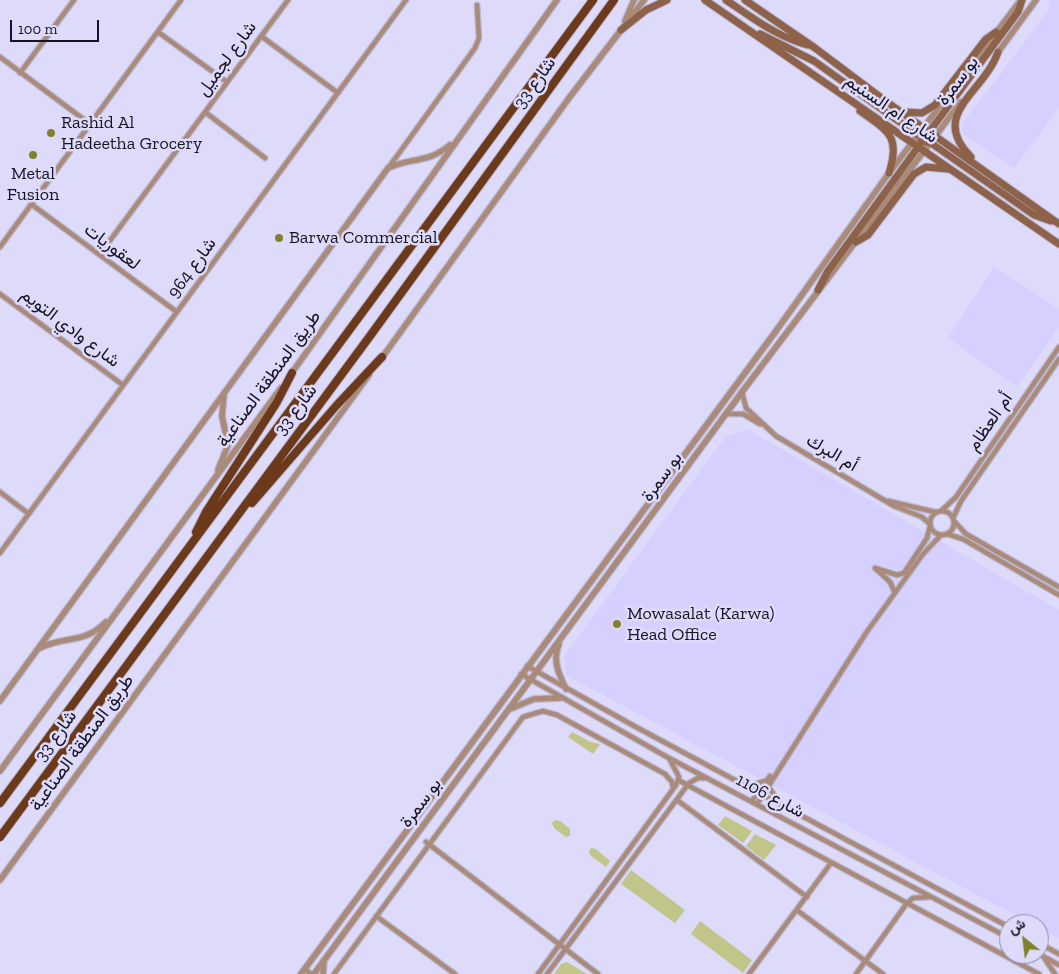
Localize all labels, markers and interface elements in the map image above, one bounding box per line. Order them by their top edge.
scale bar [12,10,101,42]
street label: شارع لجميل [193,17,261,101]
text: 100 m [18,20,57,38]
street label: بو سمرة [933,52,983,110]
street label: شارع 33 [509,53,561,113]
street label: شارع ام السنيم [840,70,942,148]
place label: Rashid Al Hadeetha Grocery [61,112,202,154]
marker: Rashid Al Hadeetha Grocery [45,127,57,139]
marker: Metal Fusion [27,149,39,161]
place label: Metal Fusion [7,163,59,205]
street label: لعقوريات [80,219,144,275]
place label: Barwa Commercial [289,227,437,249]
marker: Barwa Commercial [273,232,285,244]
street label: شارع 964 [163,234,221,302]
street label: شارع وادي التويم [16,284,124,372]
street label: طريق المنطقة الصناعية [212,307,326,451]
street label: شارع 33 [270,380,322,440]
street label: أم العظام [963,389,1017,455]
street label: أم البرك [802,430,862,476]
street label: بو سمرة [637,448,687,506]
place label: Mowasalat (Karwa) Head Office [627,603,774,646]
marker: Mowasalat (Karwa) Head Office [611,618,623,630]
street label: طريق المنطقة الصناعية [25,671,139,815]
street label: شارع 33 [30,706,82,766]
street label: شارع 1106 [732,769,808,823]
street label: بو سمرة [396,774,446,832]
north arrow [999,914,1049,964]
text: ش [1005,915,1028,938]

